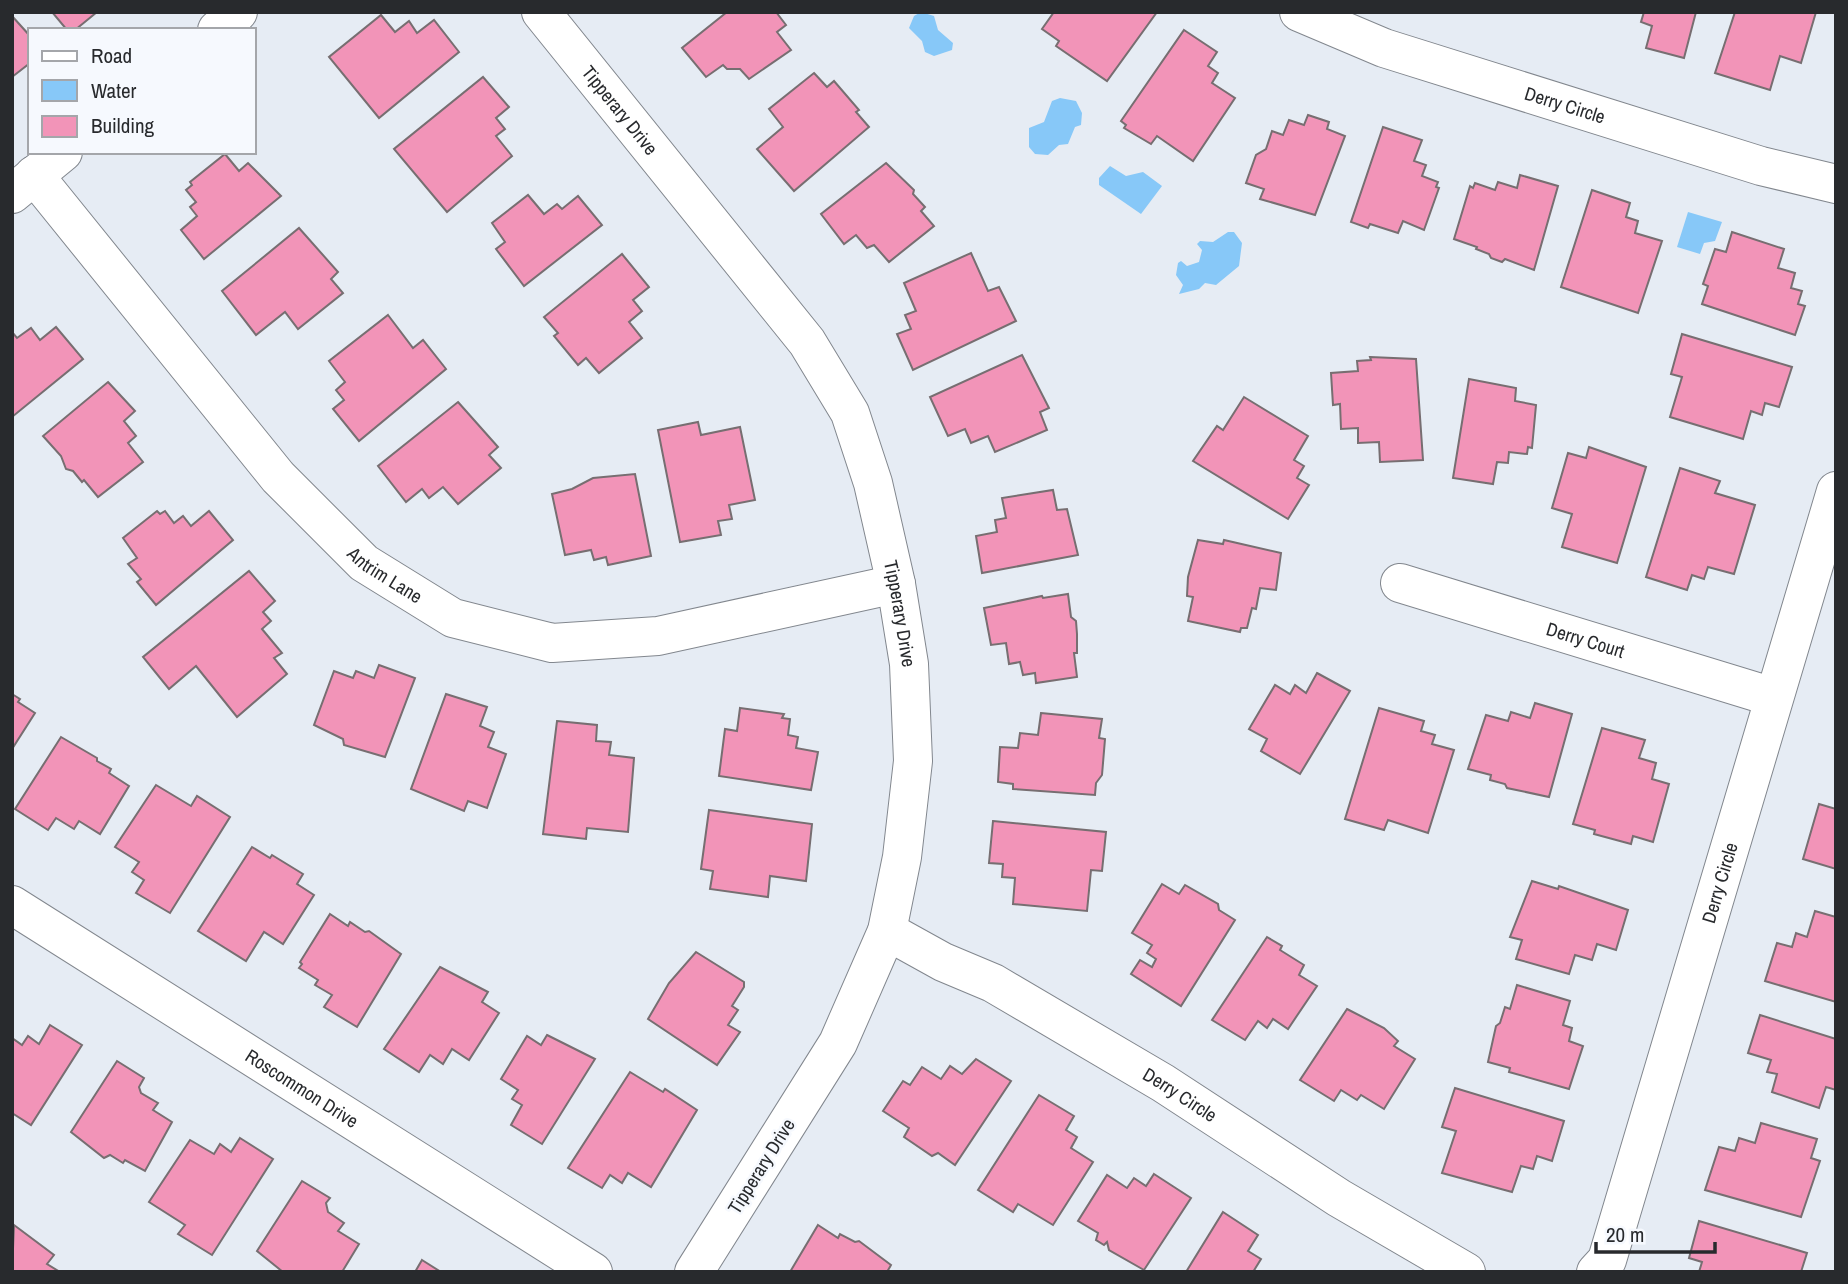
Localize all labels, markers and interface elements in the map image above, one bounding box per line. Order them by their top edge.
legend [28,28,256,154]
text: Road [91,41,132,70]
street label: Tipperary Drive [576,60,664,160]
text: Water [91,76,137,105]
street label: Derry Circle [1521,80,1609,129]
text: Building [91,111,155,140]
street label: Antrim Lane [341,540,427,609]
street label: Tipperary Drive [878,558,922,669]
street label: Derry Court [1543,615,1628,664]
street label: Derry Circle [1695,839,1744,926]
street label: Roscommon Drive [240,1043,364,1134]
street label: Derry Circle [1138,1061,1222,1128]
street label: Tipperary Drive [721,1113,801,1219]
scale bar [1596,1210,1715,1254]
text: 20 m [1606,1220,1644,1249]

